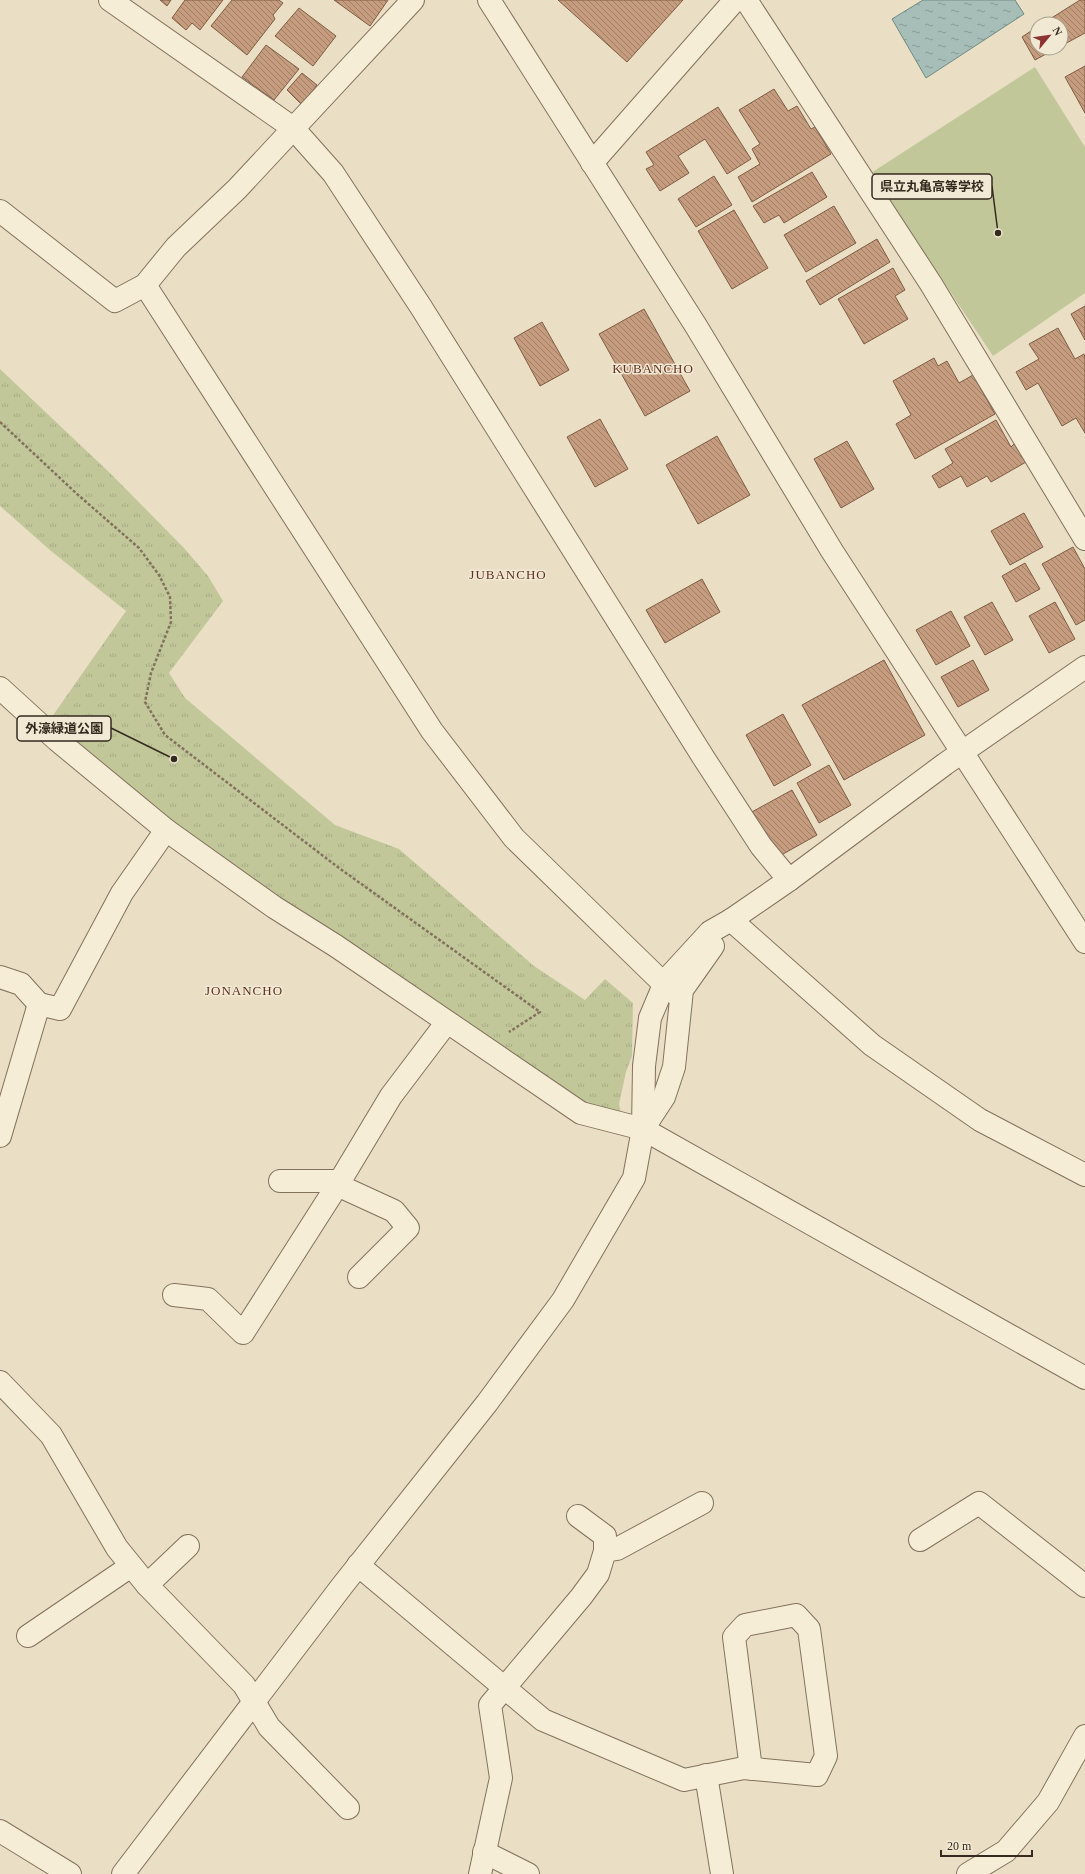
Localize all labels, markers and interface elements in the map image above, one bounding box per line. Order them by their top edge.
north arrow [1029,16,1069,56]
text: N [1051,25,1065,38]
callout: 県立丸亀高等学校 [872,174,992,199]
text: 県立丸亀高等学校 [880,179,984,194]
district label: KUBANCHO [612,361,694,376]
district label: JUBANCHO [469,567,547,582]
callout: 外濠緑道公園 [17,716,111,741]
text: 外濠緑道公園 [25,721,103,736]
district label: JONANCHO [205,983,283,998]
scale bar [941,1832,1032,1858]
text: 20 m [947,1839,972,1853]

